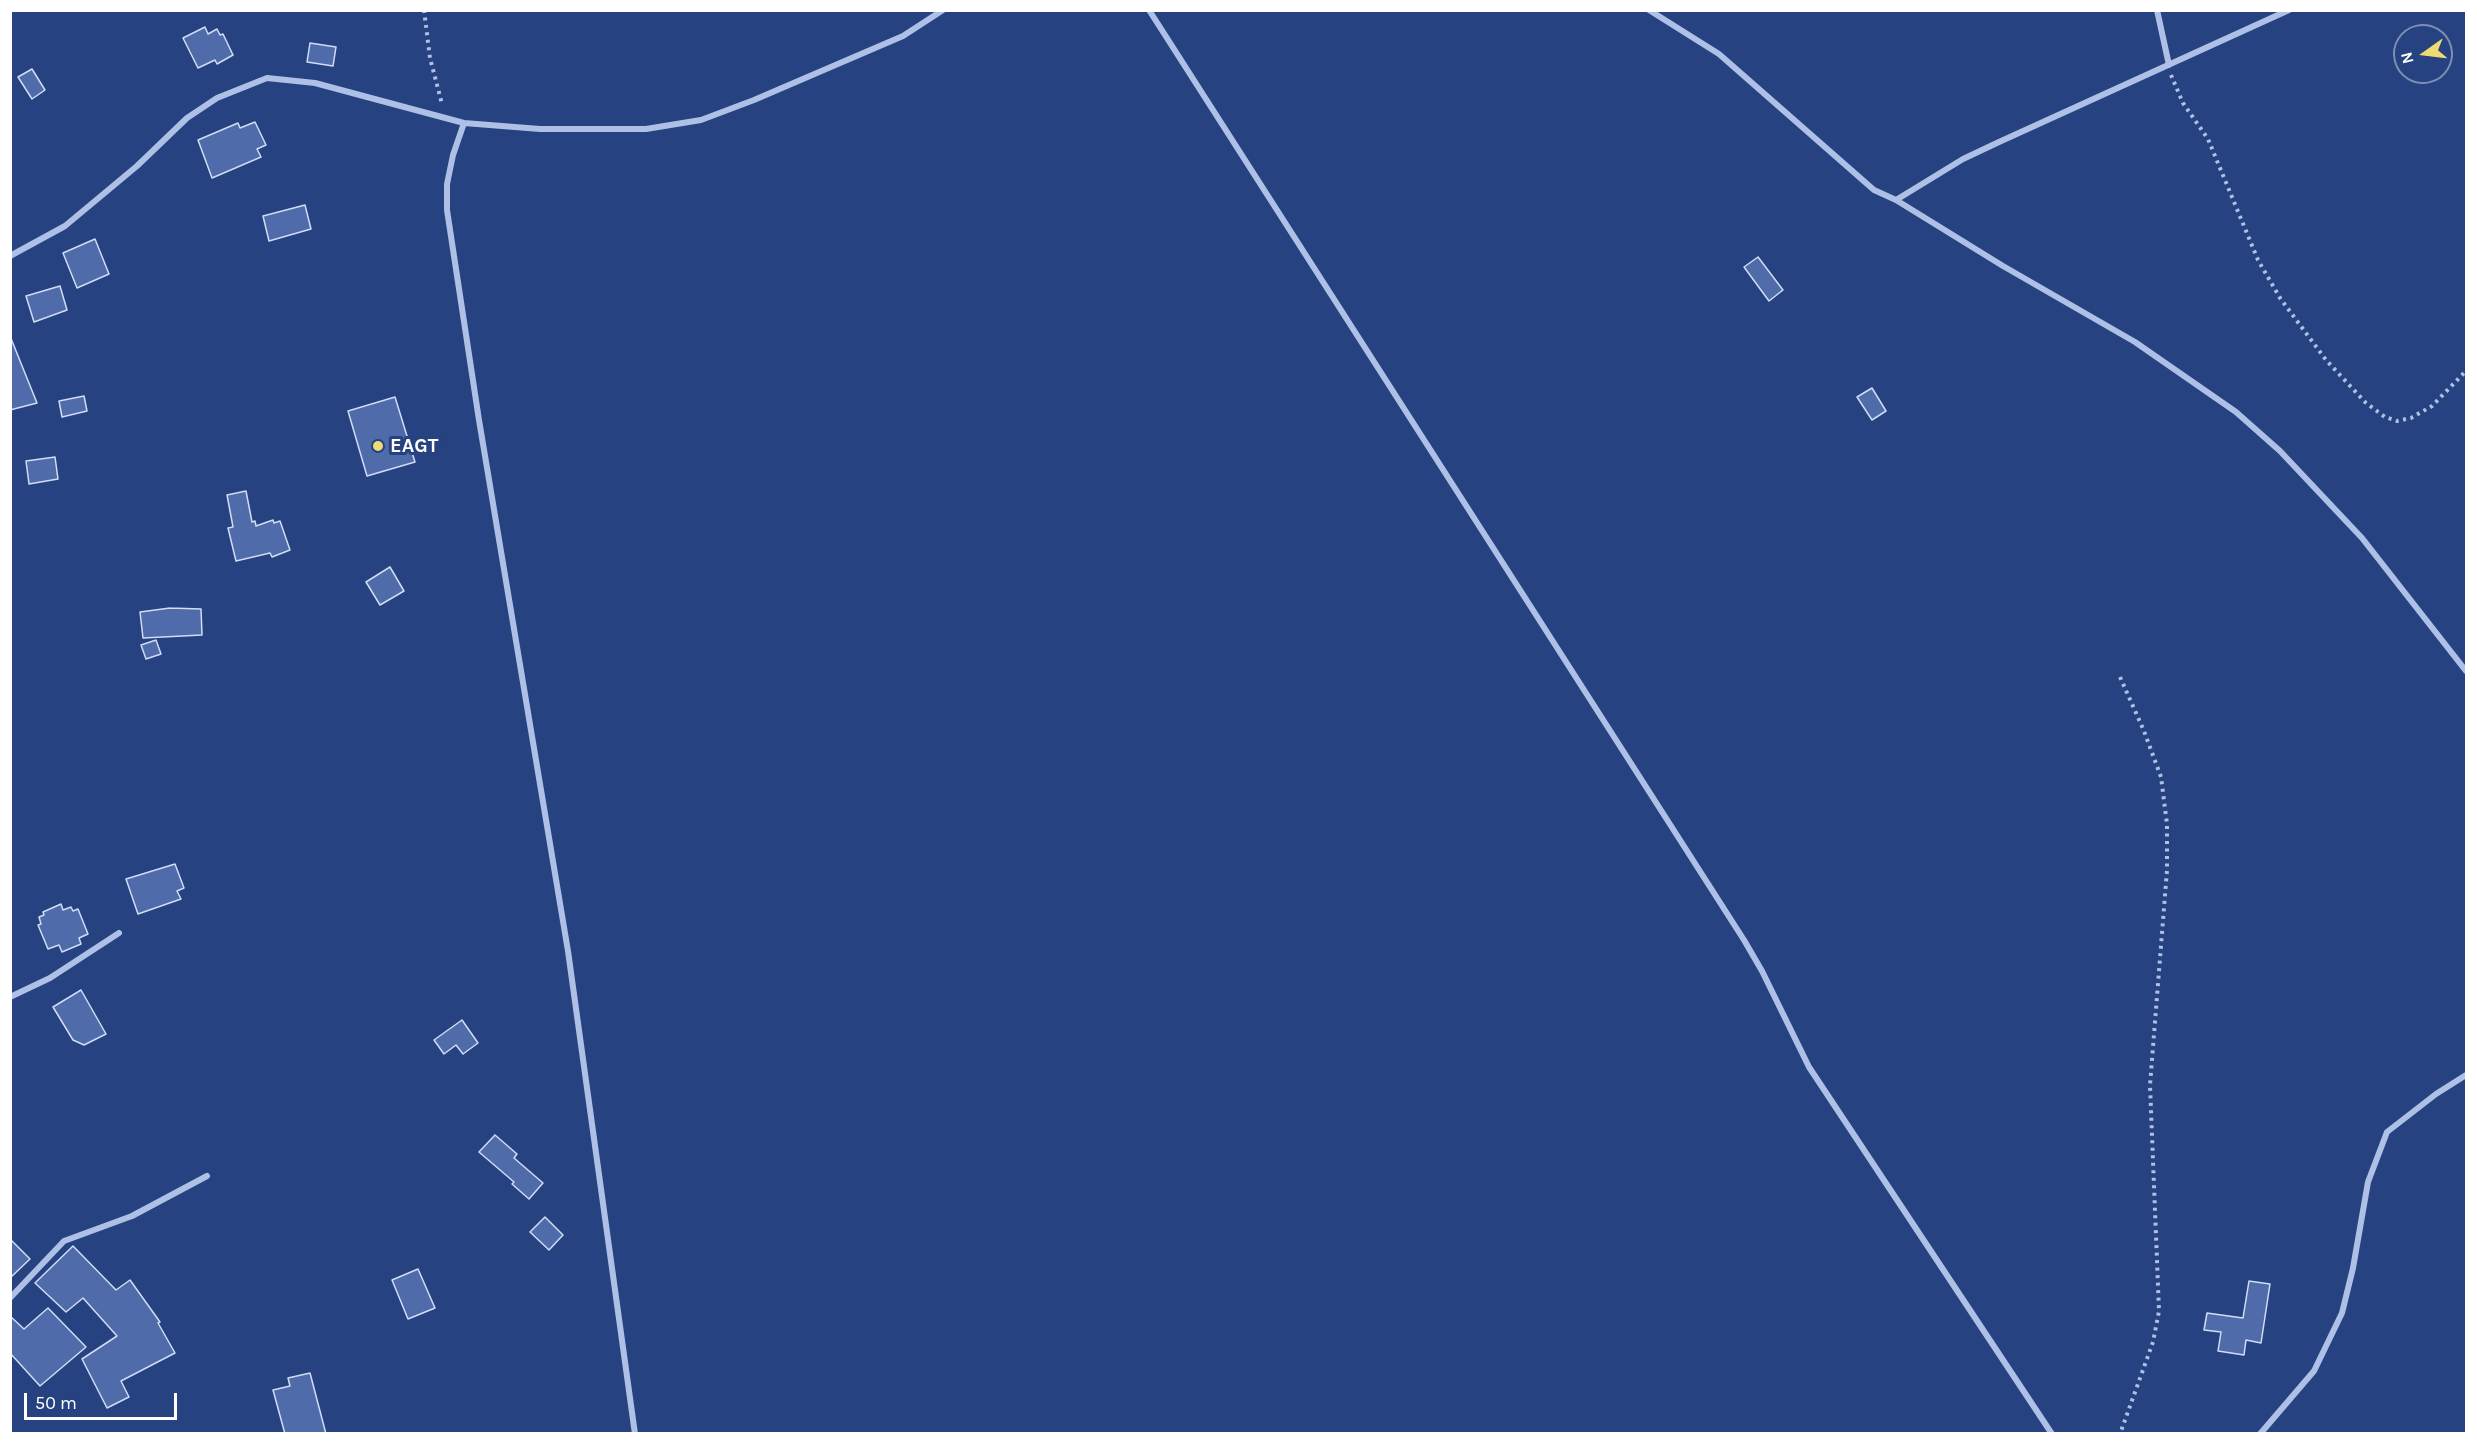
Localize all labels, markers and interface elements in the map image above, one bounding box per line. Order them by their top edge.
north arrow [2393,24,2453,84]
text: N [2396,50,2418,66]
place label: EAGT [390,434,438,458]
marker: EAGT [371,439,385,453]
scale bar [27,1381,180,1419]
text: 50 m [35,1392,77,1414]

